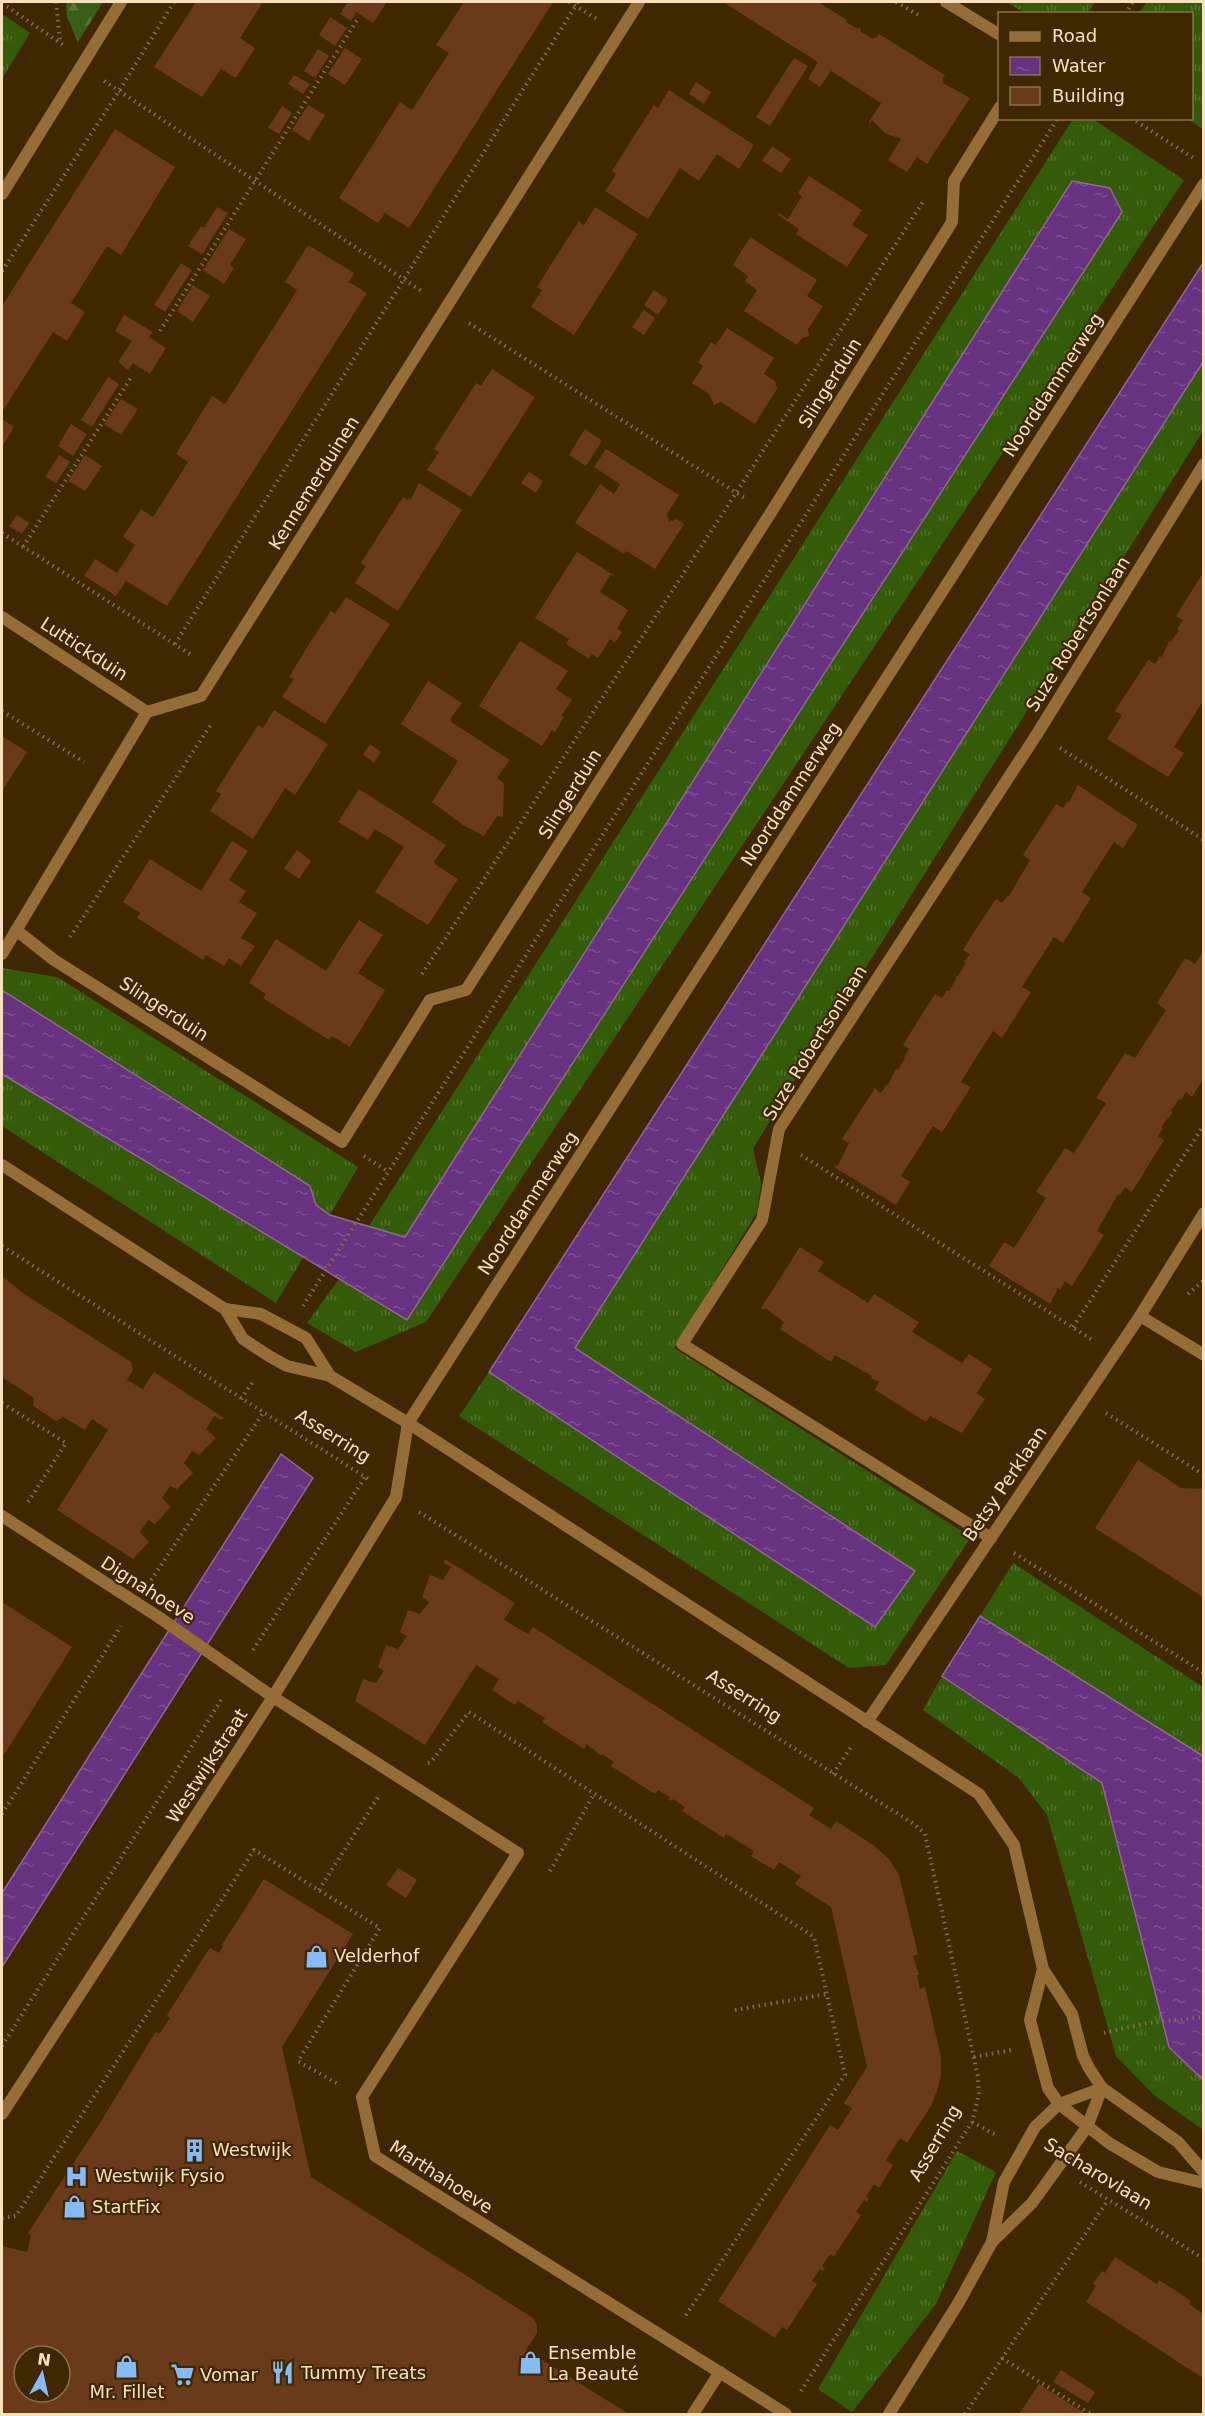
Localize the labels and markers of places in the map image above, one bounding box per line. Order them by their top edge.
shop icon: Velderhof [303,1943,329,1969]
place label: Velderhof [334,1945,420,1966]
building icon: Westwijk [181,2137,207,2163]
place label: Westwijk [212,2139,292,2160]
hospital icon: Westwijk Fysio [64,2163,90,2189]
place label: Westwijk Fysio [95,2165,225,2186]
shop icon: StartFix [61,2194,87,2220]
place label: StartFix [92,2196,161,2217]
place label: Ensemble La Beauté [548,2342,639,2384]
shop icon: Ensemble La Beauté [517,2350,543,2376]
shop icon: Mr. Fillet [114,2353,140,2379]
restaurant icon: Tummy Treats [270,2360,296,2386]
supermarket icon: Vomar [169,2362,195,2388]
place label: Tummy Treats [300,2362,426,2383]
place label: Vomar [200,2364,258,2385]
place label: Mr. Fillet [90,2381,164,2402]

